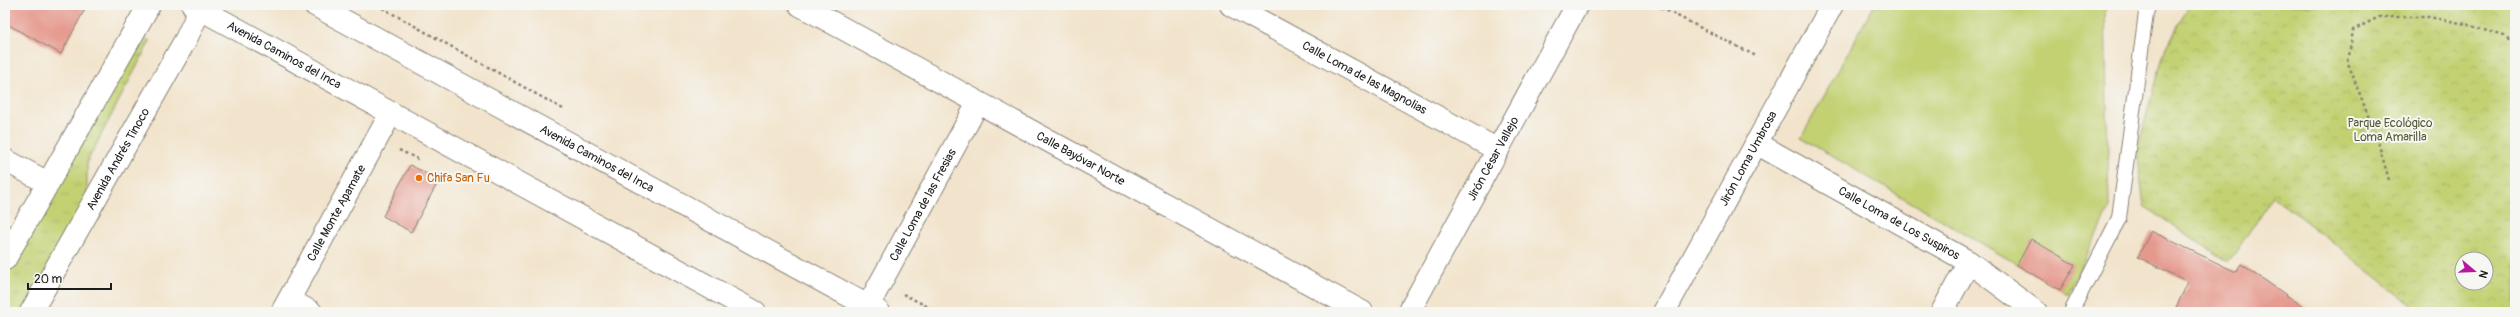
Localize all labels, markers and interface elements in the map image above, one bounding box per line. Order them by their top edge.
street label: Avenida Caminos del Inca [225,18,344,92]
street label: Calle Loma de las Magnolias [1300,38,1430,118]
street label: Avenida Andrés Tinoco [83,105,153,213]
street label: Jirón Loma Umbrosa [1716,108,1780,209]
street label: Jirón César Vallejo [1464,113,1522,203]
park label: Parque Ecológico Loma Amarilla [2347,116,2433,145]
street label: Avenida Caminos del Inca [537,121,657,196]
street label: Calle Bayóvar Norte [1034,128,1128,189]
street label: Calle Loma de las Fresias [886,146,960,264]
street label: Calle Monte Apamate [304,162,369,264]
place label: Chifa San Fu [427,171,490,186]
marker: Chifa San Fu [414,173,424,183]
street label: Calle Loma de Los Suspiros [1836,183,1963,263]
north arrow [2454,251,2494,291]
scale bar [28,265,111,291]
text: N [2475,268,2490,280]
text: 20 m [34,272,63,287]

